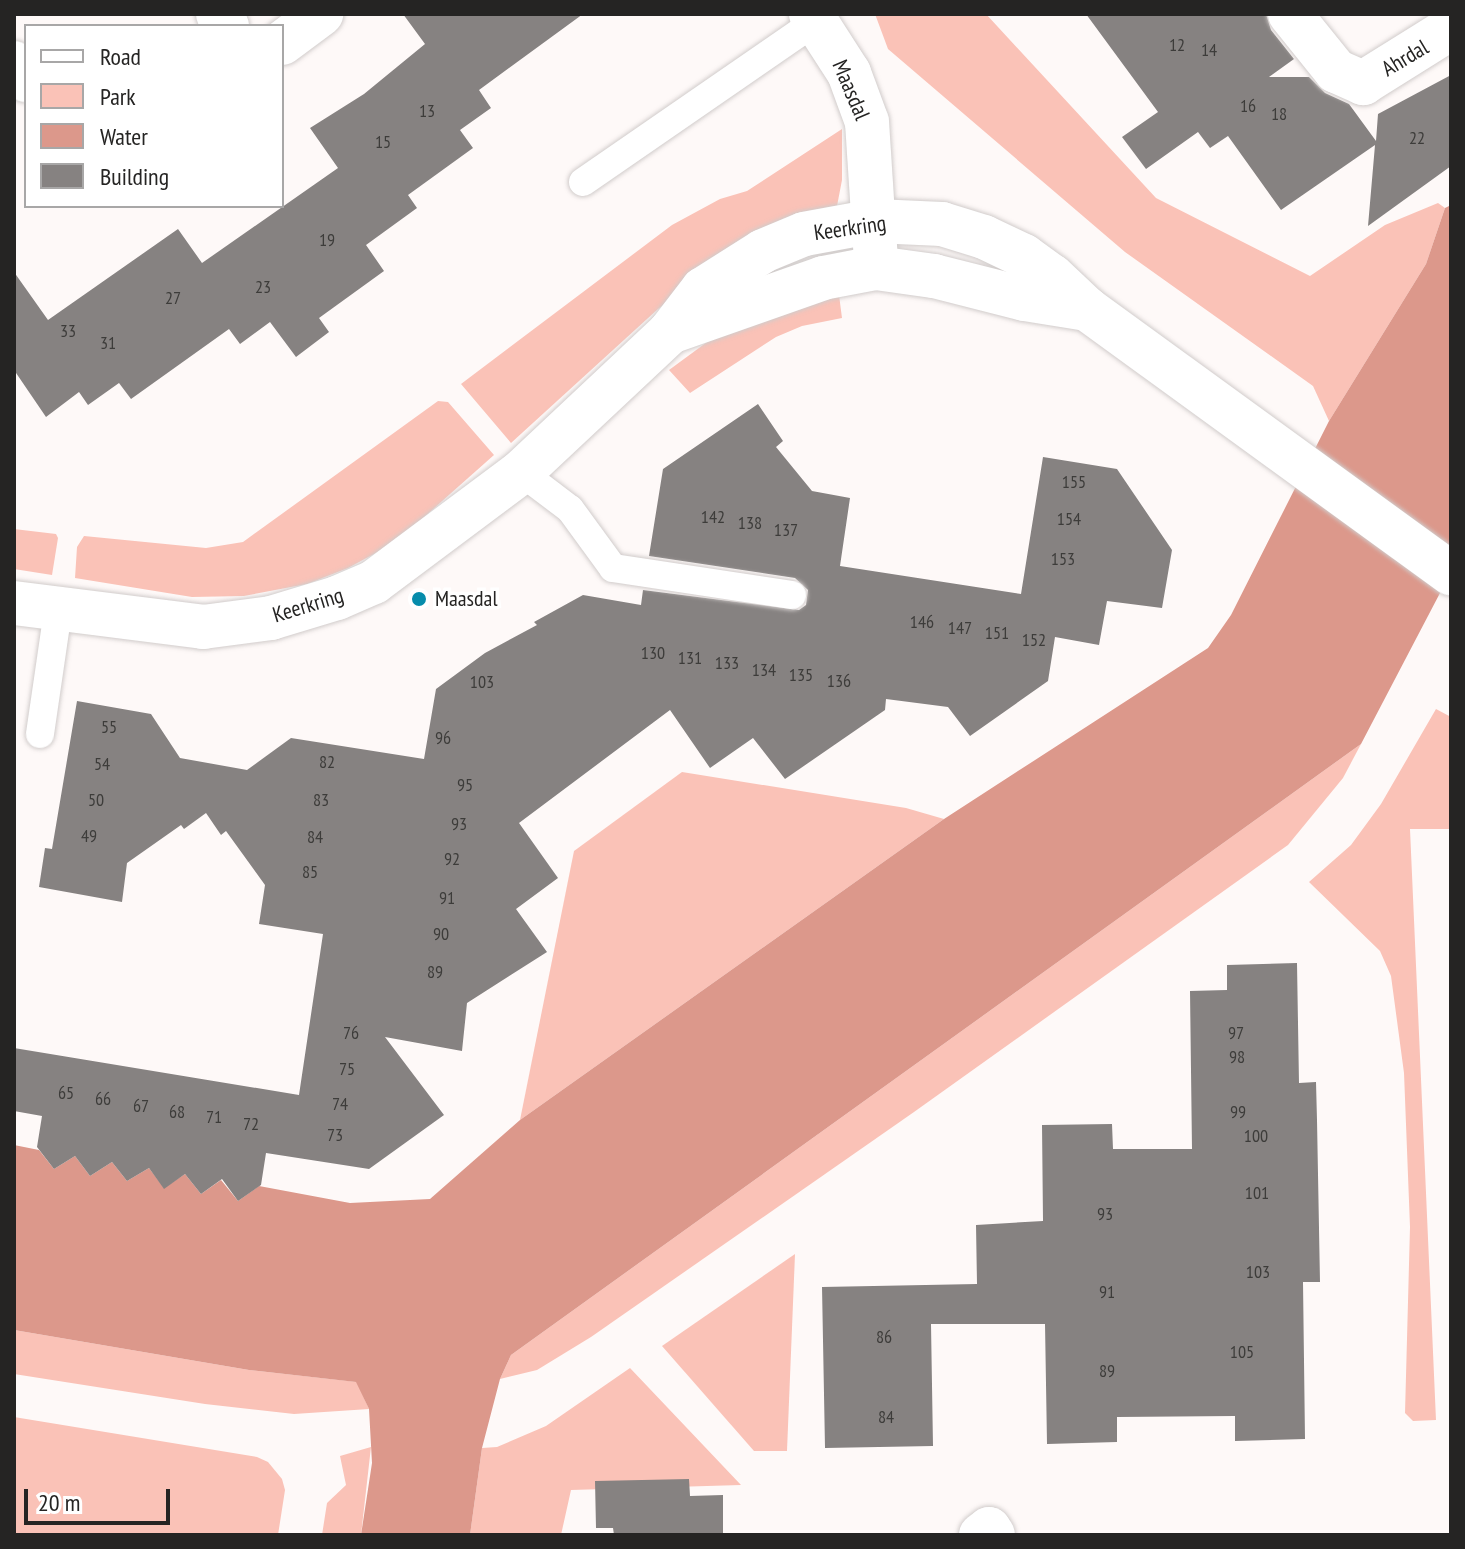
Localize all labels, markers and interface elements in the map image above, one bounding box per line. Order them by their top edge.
legend [24,24,284,208]
house number: 12 [1169,34,1185,56]
street label: Ahrdal [1377,34,1433,82]
house number: 14 [1201,39,1217,61]
text: Road [100,41,141,72]
street label: Maasdal [827,56,875,124]
text: Park [100,81,136,112]
house number: 16 [1240,95,1256,117]
house number: 13 [419,100,435,122]
house number: 18 [1271,103,1287,125]
text: Water [100,121,148,152]
house number: 22 [1409,127,1425,149]
house number: 15 [375,131,391,153]
text: Building [100,161,169,192]
street label: Keerkring [812,210,888,246]
house number: 19 [319,229,335,251]
house number: 23 [255,276,271,298]
house number: 27 [165,287,181,309]
house number: 33 [60,320,76,342]
house number: 31 [100,332,116,354]
house number: 155 [1062,471,1086,493]
house number: 142 [701,506,725,528]
house number: 154 [1057,508,1081,530]
house number: 138 [738,512,762,534]
house number: 137 [774,519,798,541]
house number: 153 [1051,548,1075,570]
street label: Keerkring [269,582,347,628]
place label: Maasdal [435,586,498,612]
marker: Maasdal [410,590,428,608]
house number: 146 [910,611,934,633]
house number: 147 [948,617,972,639]
house number: 151 [985,622,1009,644]
house number: 152 [1022,629,1046,651]
house number: 130 [641,642,665,664]
house number: 131 [678,647,702,669]
house number: 133 [715,652,739,674]
house number: 134 [752,659,776,681]
house number: 135 [789,664,813,686]
house number: 136 [827,670,851,692]
house number: 103 [470,671,494,693]
house number: 55 [101,716,117,738]
house number: 96 [435,727,451,749]
house number: 82 [319,751,335,773]
house number: 54 [94,753,110,775]
house number: 95 [457,774,473,796]
house number: 50 [88,789,104,811]
house number: 83 [313,789,329,811]
house number: 93 [451,813,467,835]
house number: 49 [81,825,97,847]
house number: 84 [307,826,323,848]
house number: 92 [444,848,460,870]
house number: 85 [302,861,318,883]
house number: 91 [439,887,455,909]
house number: 90 [433,923,449,945]
house number: 89 [427,961,443,983]
house number: 76 [343,1022,359,1044]
house number: 97 [1228,1022,1244,1044]
house number: 98 [1229,1046,1245,1068]
house number: 75 [339,1058,355,1080]
house number: 65 [58,1082,74,1104]
house number: 66 [95,1088,111,1110]
house number: 74 [332,1093,348,1115]
house number: 67 [133,1095,149,1117]
house number: 68 [169,1101,185,1123]
house number: 99 [1230,1101,1246,1123]
house number: 71 [206,1106,222,1128]
house number: 72 [243,1113,259,1135]
house number: 73 [327,1124,343,1146]
house number: 100 [1244,1125,1268,1147]
house number: 101 [1245,1182,1269,1204]
house number: 93 [1097,1203,1113,1225]
house number: 103 [1246,1261,1270,1283]
house number: 91 [1099,1281,1115,1303]
house number: 86 [876,1326,892,1348]
house number: 105 [1230,1341,1254,1363]
house number: 89 [1099,1360,1115,1382]
house number: 84 [878,1406,894,1428]
scale bar [28,1473,174,1523]
text: 20 m [38,1487,80,1518]

